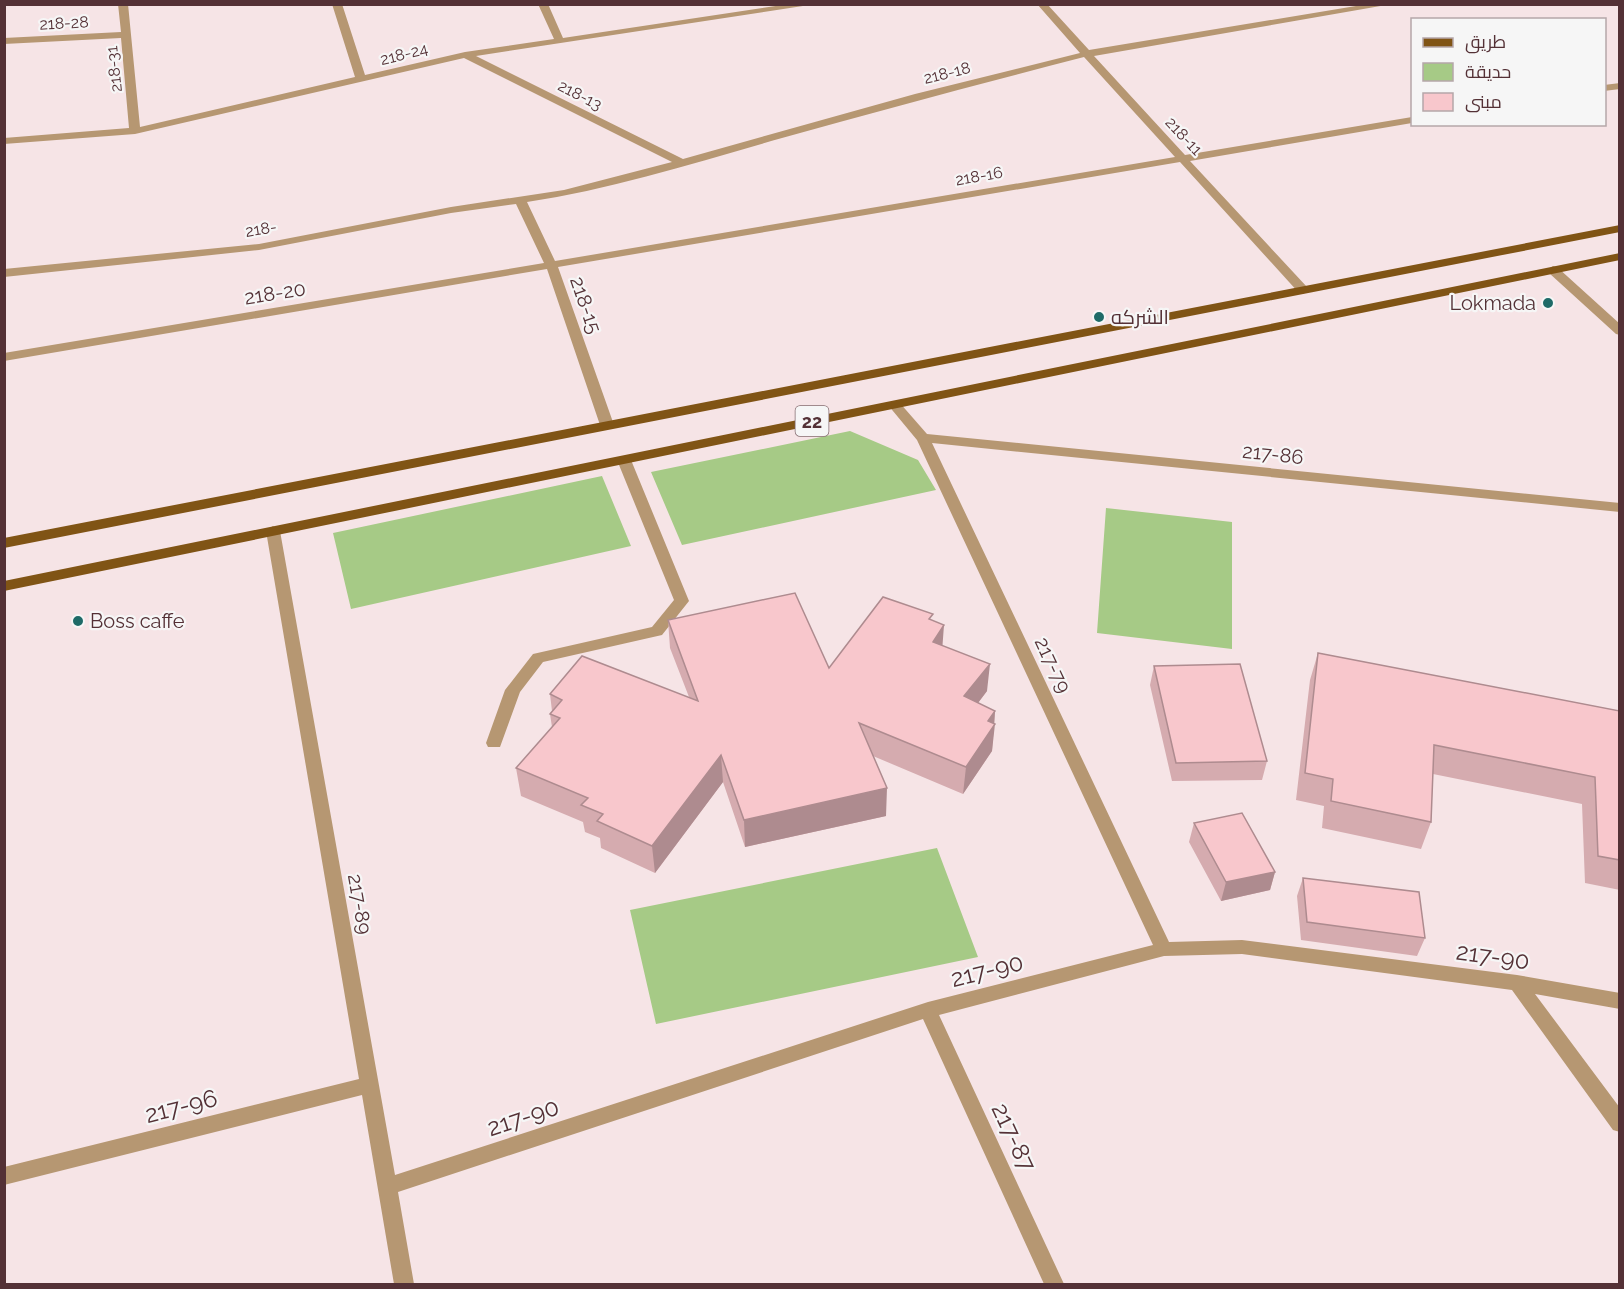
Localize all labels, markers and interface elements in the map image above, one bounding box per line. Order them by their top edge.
street label: 218-28 [39,12,89,34]
legend [1411,18,1606,126]
text: طريق [1465,31,1506,54]
street label: 218-24 [378,39,430,69]
street label: 218-31 [102,45,126,93]
street label: 218-18 [922,58,972,88]
text: حديقة [1465,61,1511,82]
street label: 218-13 [555,76,605,114]
text: مبنى [1465,91,1502,113]
street label: 218-11 [1162,113,1206,159]
street label: 218-16 [954,162,1004,190]
street label: 218- [244,217,278,241]
street label: 218-15 [565,273,607,337]
street label: 218-20 [243,276,307,310]
place label: Lokmada [1449,291,1536,315]
marker: Lokmada [1541,296,1555,310]
place label: الشركه [1111,305,1169,329]
marker: الشركه [1092,310,1106,324]
road number: 22 [796,406,828,436]
street label: 217-86 [1241,439,1305,469]
place label: Boss caffe [90,609,185,633]
marker: Boss caffe [71,614,85,628]
street label: 217-79 [1030,633,1076,697]
street label: 217-89 [343,872,377,936]
street label: 217-90 [1455,937,1531,975]
street label: 217-90 [948,947,1026,993]
street label: 217-96 [142,1083,220,1129]
street label: 217-90 [483,1092,563,1142]
street label: 217-87 [986,1098,1042,1176]

